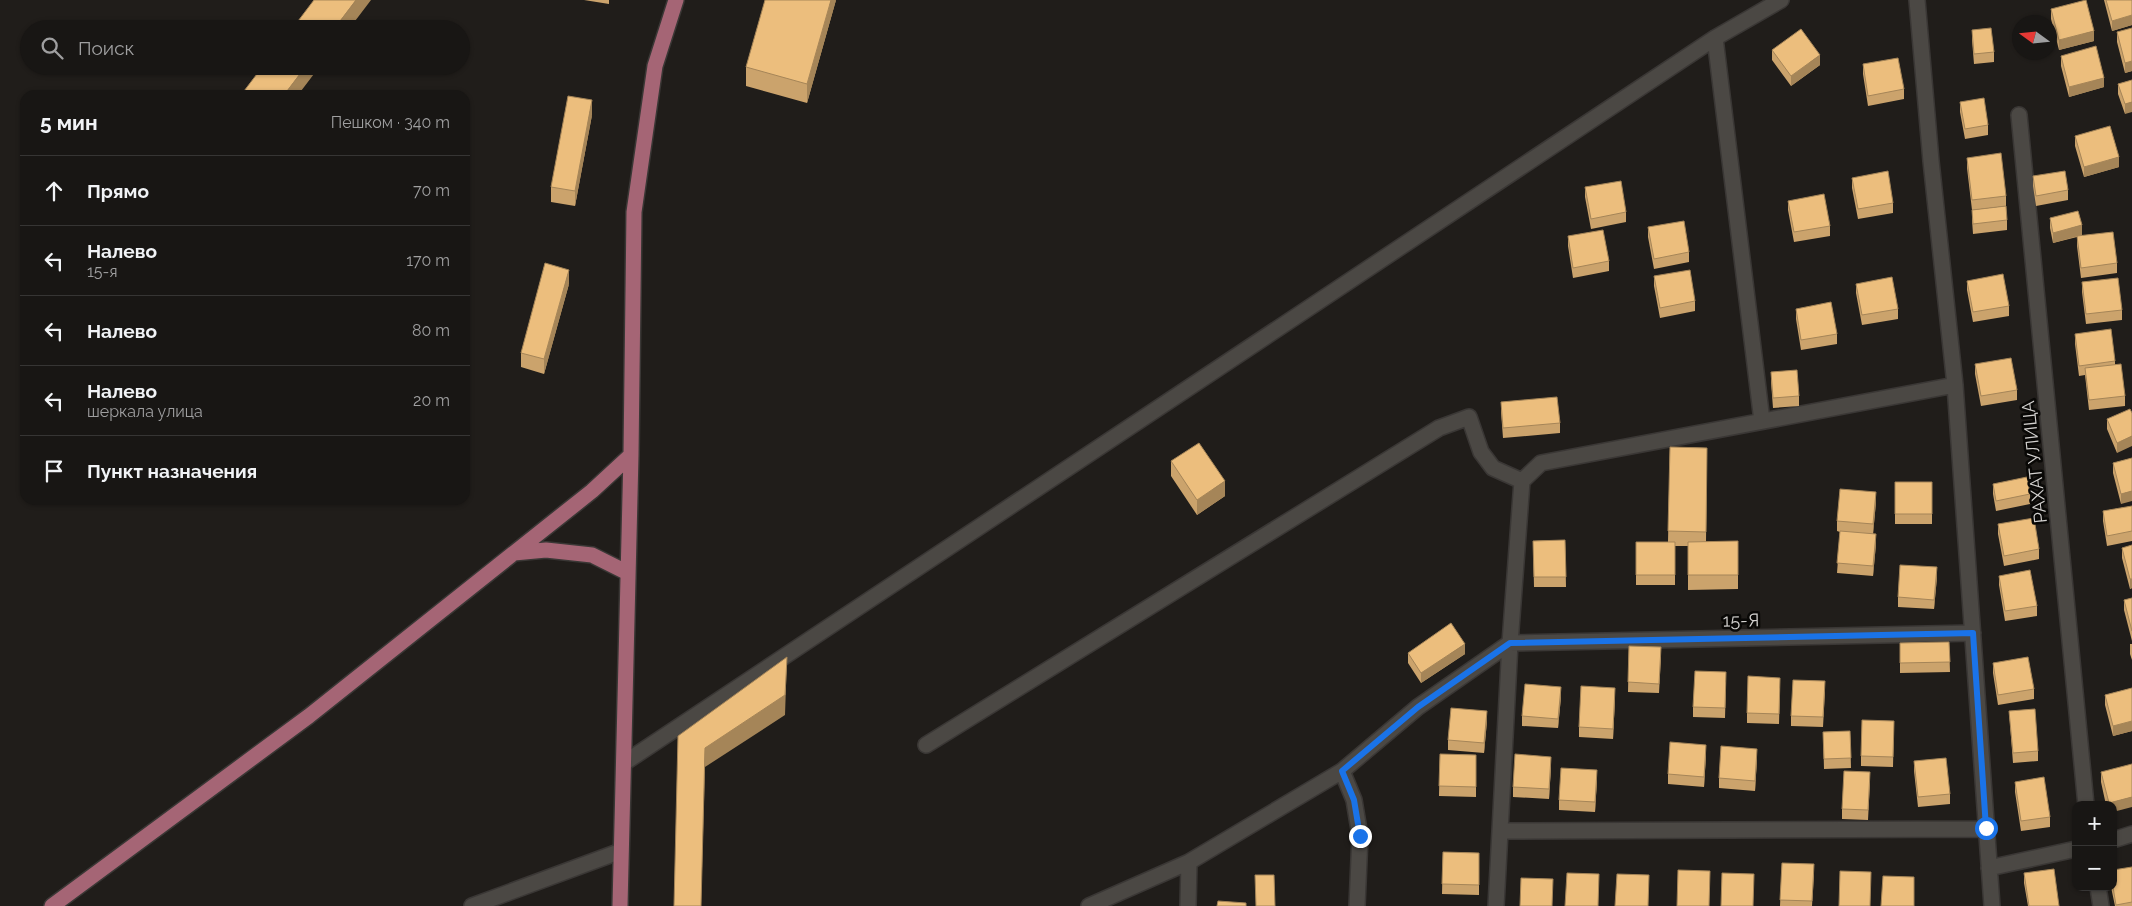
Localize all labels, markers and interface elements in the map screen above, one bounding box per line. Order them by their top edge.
north arrow [2012,15,2057,60]
search box [20,20,470,75]
icon: search [38,34,66,62]
text: Поиск [78,37,134,59]
text: 5 мин [40,110,98,135]
text: Пешком · 340 m [331,113,450,132]
icon: ahead [40,177,68,205]
text: Прямо [87,180,149,202]
text: 70 m [413,181,450,200]
text: Налево [87,240,157,262]
icon: left [40,247,68,275]
text: 170 m [406,251,450,270]
text: 15-я [87,262,118,281]
icon: left [40,317,68,345]
text: Налево [87,320,157,342]
text: 80 m [412,321,450,340]
text: Налево [87,380,157,402]
icon: left [40,387,68,415]
text: 20 m [413,391,450,410]
street label: РАХАТ УЛИЦА [2017,400,2051,524]
text: шеркала улица [87,402,203,421]
icon: arrive [40,457,68,485]
text: Пункт назначения [87,460,257,482]
street label: 15-Я [1723,609,1759,631]
map controls [2072,801,2117,891]
button: + [2072,801,2117,846]
route start [1975,817,1998,840]
route end [1349,825,1372,848]
button: − [2072,846,2117,891]

